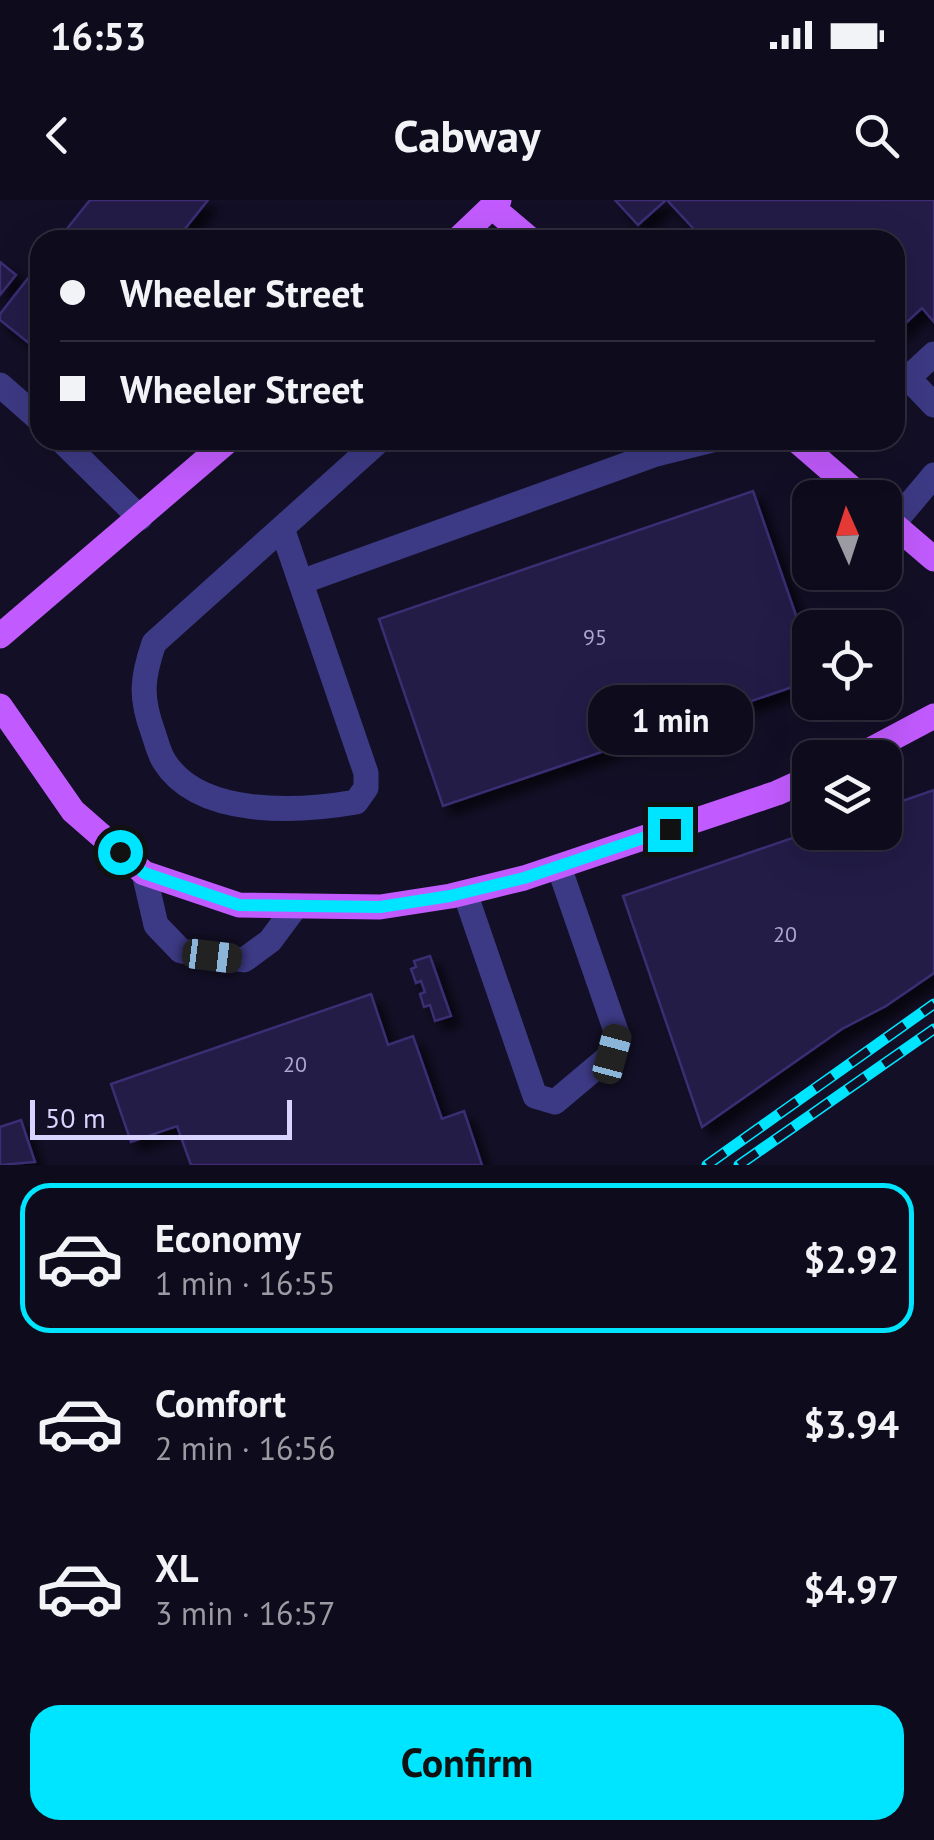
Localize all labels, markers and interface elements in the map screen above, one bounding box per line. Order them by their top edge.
text: 16:53 [50,11,146,60]
text: Cabway [394,106,540,164]
icon: back [30,108,85,163]
icon: search [849,108,904,163]
text: Wheeler Street [120,268,364,317]
text: Wheeler Street [120,364,364,413]
north arrow [792,480,902,590]
map controls [792,480,902,850]
button: locate [792,610,902,720]
house number: 95 [583,623,607,651]
callout: 1 min [588,684,752,754]
text: 1 min [631,699,710,741]
button: layers [792,740,902,850]
route end [648,807,693,852]
route start [98,830,143,875]
house number: 20 [773,920,797,948]
car [180,937,244,975]
car [590,1021,634,1087]
house number: 20 [283,1050,307,1078]
scale bar [30,1095,292,1140]
text: 50 m [45,1099,106,1136]
icon: car [35,1213,125,1303]
text: Economy [155,1213,301,1262]
text: $2.92 [803,1234,899,1283]
text: 1 min · 16:55 [155,1262,335,1304]
icon: car [35,1378,125,1468]
text: Comfort [155,1378,286,1427]
text: $3.94 [803,1399,899,1448]
text: 2 min · 16:56 [155,1427,335,1469]
icon: car [35,1543,125,1633]
text: XL [155,1543,199,1592]
text: $4.97 [803,1564,899,1613]
text: 3 min · 16:57 [155,1592,335,1634]
button: Confirm [30,1705,904,1820]

